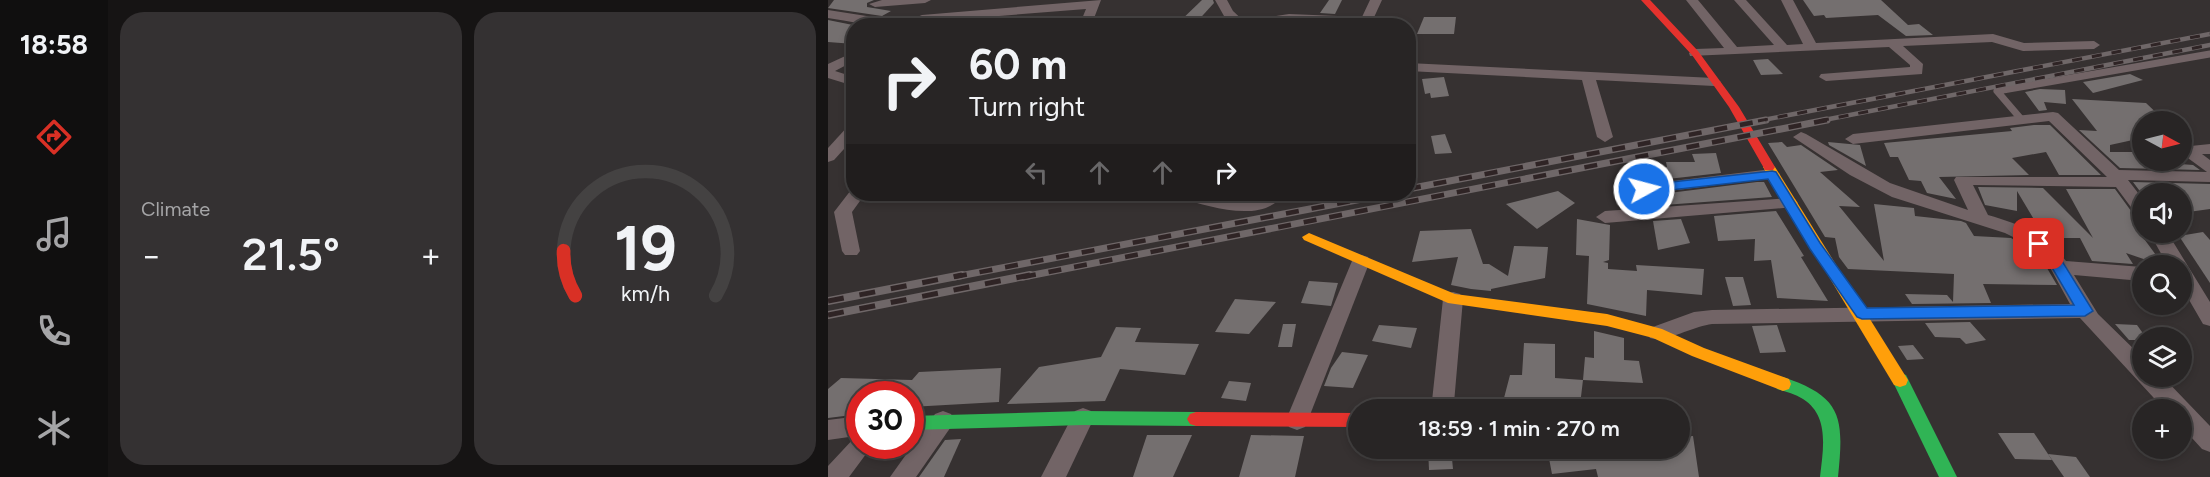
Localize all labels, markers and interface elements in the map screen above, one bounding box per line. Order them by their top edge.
text: 18:58 [20,28,88,61]
text: 60 m [969,39,1067,90]
icon: right [870,42,948,120]
text: Turn right [969,90,1085,123]
north arrow [2132,111,2192,171]
map controls [2132,111,2192,459]
icon: directions [33,116,75,158]
icon: left [1020,156,1053,189]
icon: ahead [1083,156,1116,189]
icon: ahead [1146,156,1179,189]
icon: right [1209,156,1242,189]
position arrow [1612,157,1676,221]
button: sound [2132,183,2192,243]
text: Climate [141,197,210,221]
text: 19 [614,211,676,286]
icon: music [33,213,75,255]
pin [2013,218,2064,269]
text: 21.5° [242,227,340,281]
icon: arrive [2022,227,2055,260]
text: − [141,236,162,275]
text: + [420,236,441,275]
button: search [2132,255,2192,315]
text: km/h [621,281,669,306]
icon: phone [33,310,75,352]
button: layers [2132,327,2192,387]
speed limit sign: 30 [846,381,924,459]
button: + [2132,399,2192,459]
icon: climate [33,407,75,449]
text: 18:59 · 1 min · 270 m [1418,415,1620,442]

